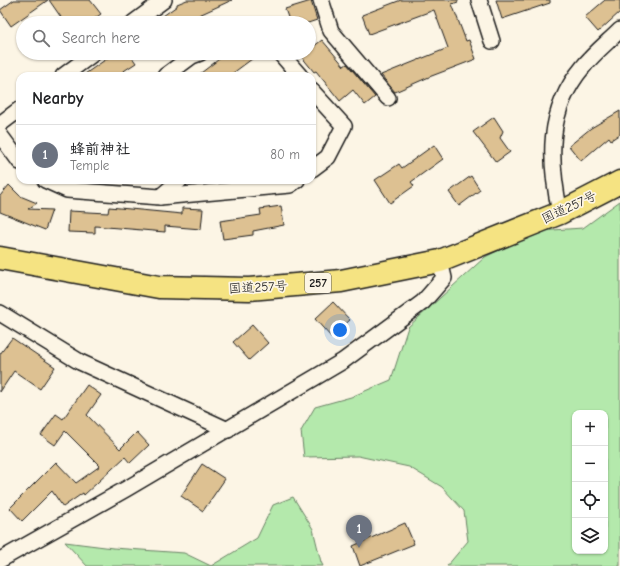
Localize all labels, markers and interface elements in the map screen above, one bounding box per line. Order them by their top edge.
search box [16,16,316,60]
icon: search [30,27,52,49]
text: Search here [62,29,140,47]
text: Nearby [32,89,83,108]
text: 蜂前神社 [70,140,130,158]
text: 1 [42,147,48,162]
text: 80 m [270,147,300,162]
text: Temple [70,158,109,173]
street label: 国道257号 [539,188,599,226]
road number: 257 [305,273,331,293]
street label: 国道257号 [228,278,288,296]
your location [330,320,350,340]
map controls [572,410,608,554]
button: + [572,410,608,446]
button: − [572,446,608,482]
button: locate [572,482,608,518]
pin: 1 [346,515,372,548]
button: layers [572,518,608,554]

